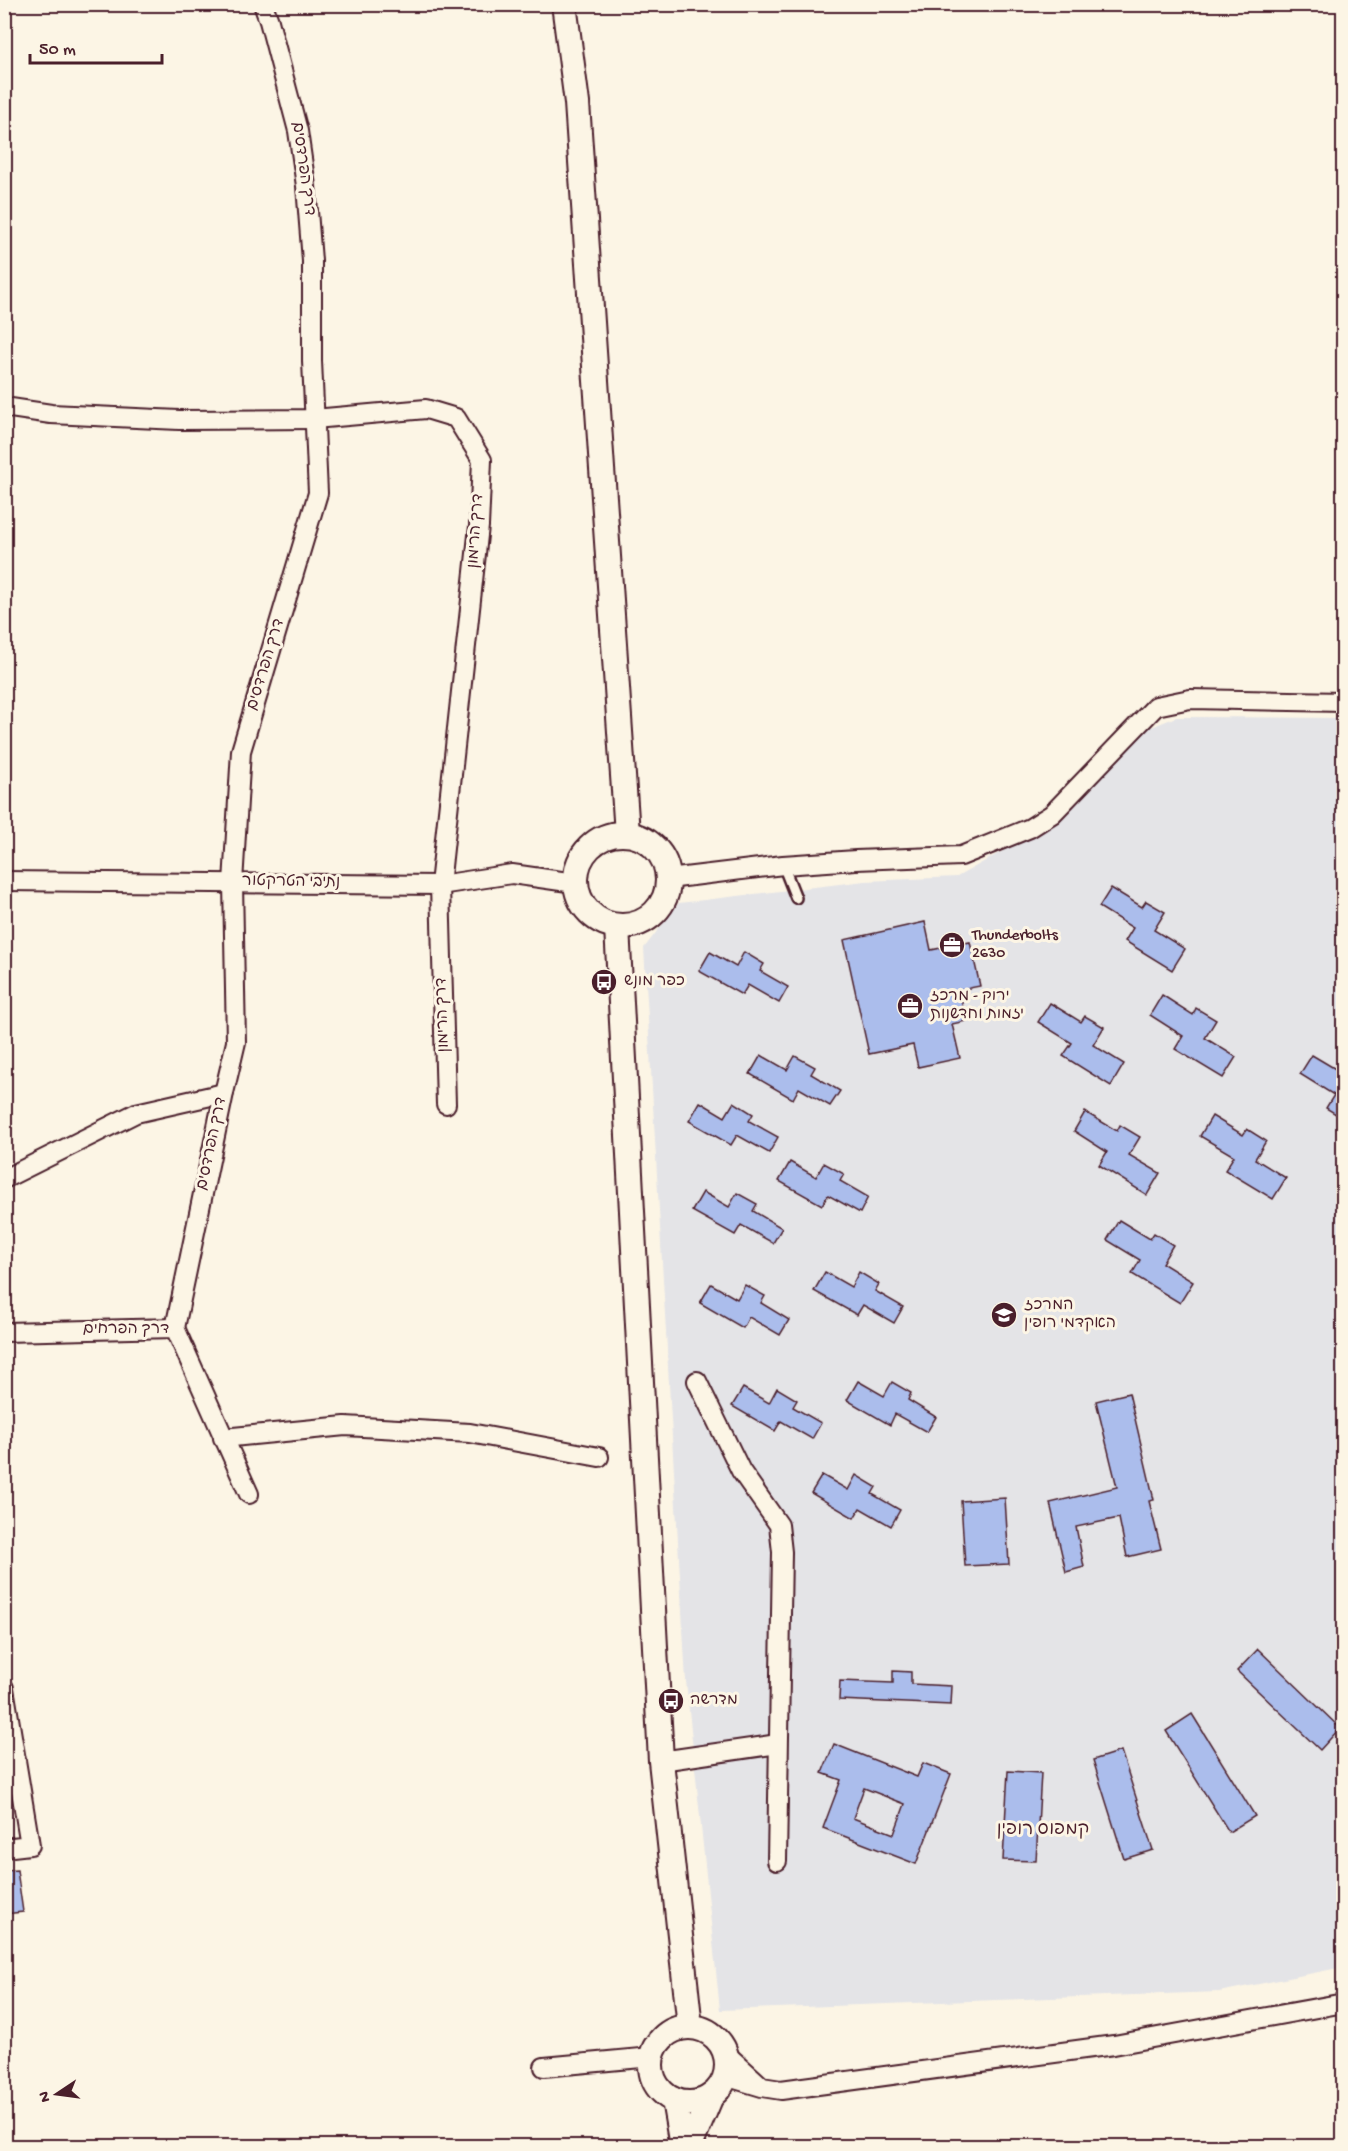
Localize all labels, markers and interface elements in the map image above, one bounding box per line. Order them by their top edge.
scale bar [30,27,162,65]
text: 50 m [39,40,76,61]
street label: דרך הפרדסים [286,121,318,217]
street label: דרך הרימון [465,493,489,569]
street label: דרך הפרדסים [244,617,290,713]
street label: נתיבי הטרקטור [242,872,340,893]
place label: Thunderbolts 2630 [971,927,1059,964]
office icon: Thunderbolts 2630 [937,930,967,960]
bus stop icon: כפר מונש [589,967,619,997]
place label: כפר מונש [624,973,685,992]
street label: דרך הרימון [433,977,455,1053]
place label: ירוק - מרכז יזמות וחדשנות [930,988,1024,1025]
office icon: ירוק - מרכז יזמות וחדשנות [895,991,925,1021]
street label: דרך הפרדסים [194,1096,232,1192]
place label: המרכז האקדמי רופין [1024,1297,1116,1334]
school or university icon: המרכז האקדמי רופין [989,1300,1019,1330]
street label: דרך הפרחים [83,1321,169,1340]
bus stop icon: מדרשה [656,1686,686,1716]
place label: מדרשה [690,1692,738,1711]
district label: קמפוס רופין [997,1820,1089,1841]
north arrow [27,2064,87,2124]
text: N [35,2089,56,2104]

